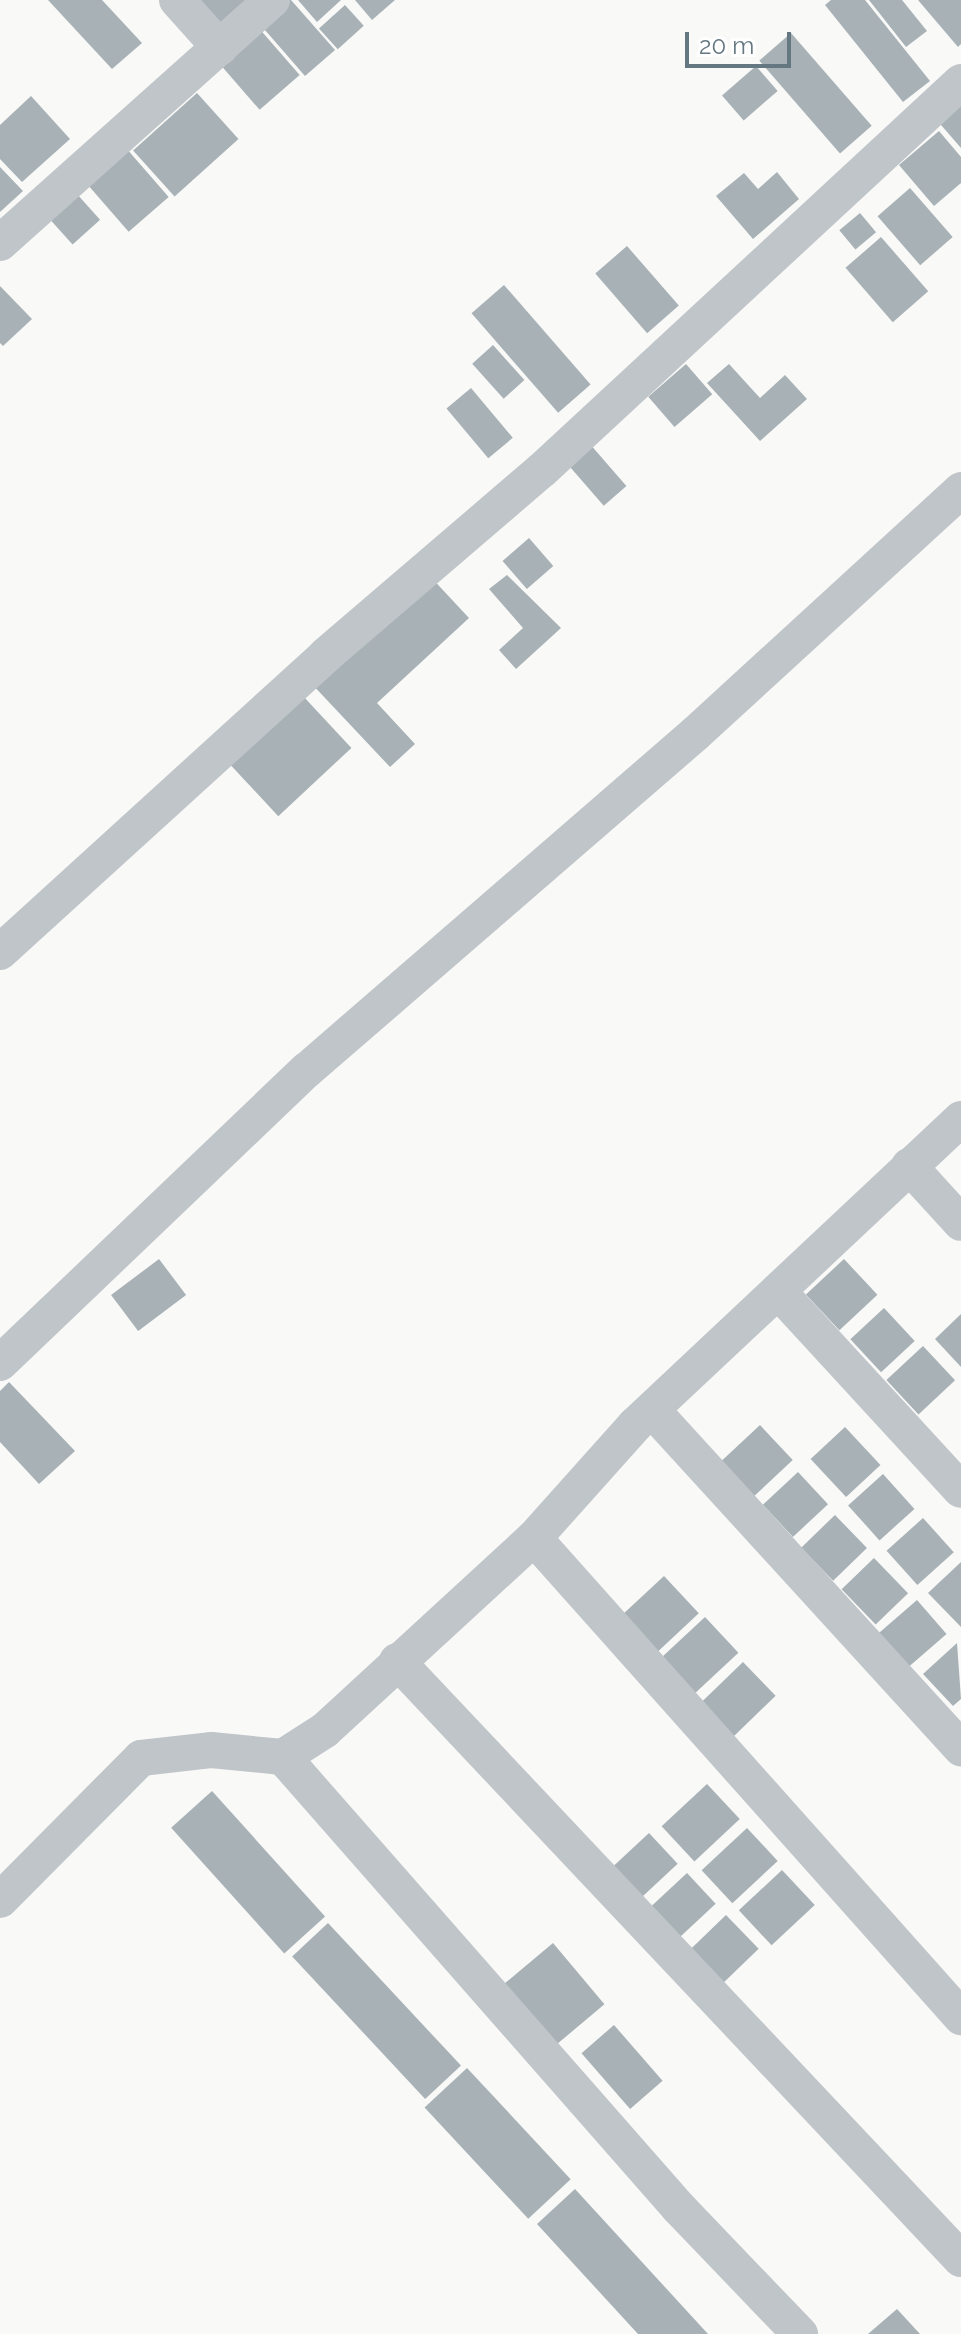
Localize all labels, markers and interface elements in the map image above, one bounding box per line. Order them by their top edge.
scale bar [689,16,795,66]
text: 20 m [699,31,754,60]

